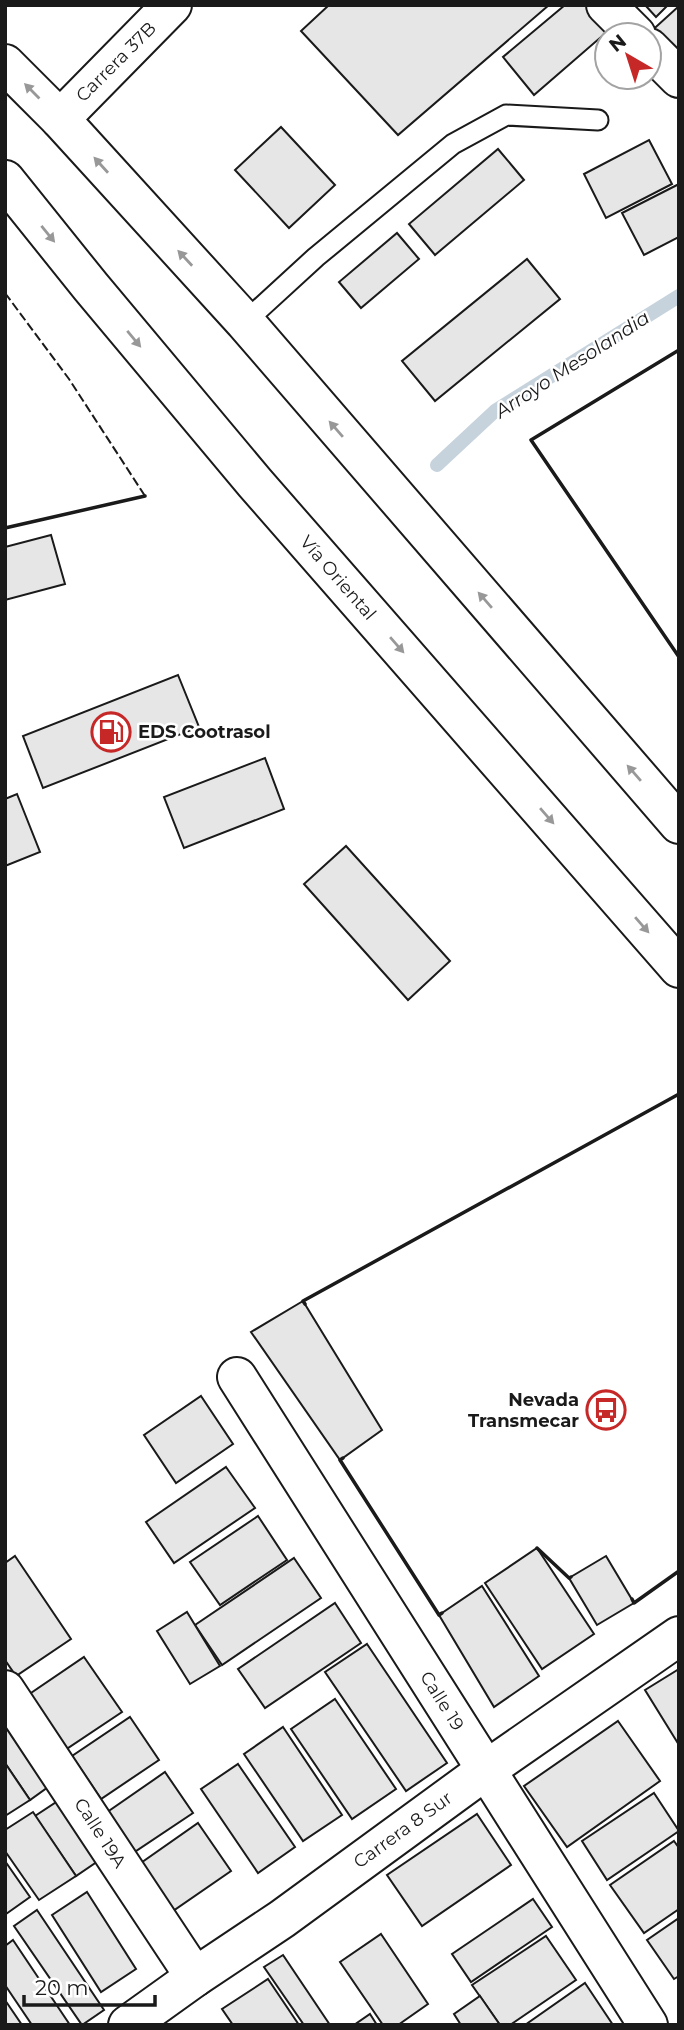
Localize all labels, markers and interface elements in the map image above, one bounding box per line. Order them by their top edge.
street label: Carrera 37B [71,17,161,107]
north arrow [593,21,663,91]
text: N [604,29,631,57]
one-way arrow [24,83,41,100]
one-way arrow [93,156,109,174]
one-way arrow [40,225,55,242]
one-way arrow [178,250,194,267]
water label: Arroyo Mesolandia [490,306,654,423]
one-way arrow [127,330,142,348]
one-way arrow [329,420,344,437]
street label: Vía Oriental [295,531,381,625]
one-way arrow [478,592,493,609]
one-way arrow [389,636,405,654]
fuel station icon: EDS Cootrasol [90,711,132,753]
place label: EDS Cootrasol [138,721,271,743]
one-way arrow [627,764,642,781]
one-way arrow [539,808,554,825]
one-way arrow [634,916,650,934]
place label: Nevada Transmecar [468,1389,579,1432]
bus stop icon: Nevada Transmecar [585,1389,627,1431]
street label: Calle 19 [415,1667,469,1735]
street label: Carrera 8 Sur [349,1787,457,1873]
street label: Calle 19A [69,1794,131,1872]
scale bar [24,1964,156,2008]
text: 20 m [35,1975,89,2000]

